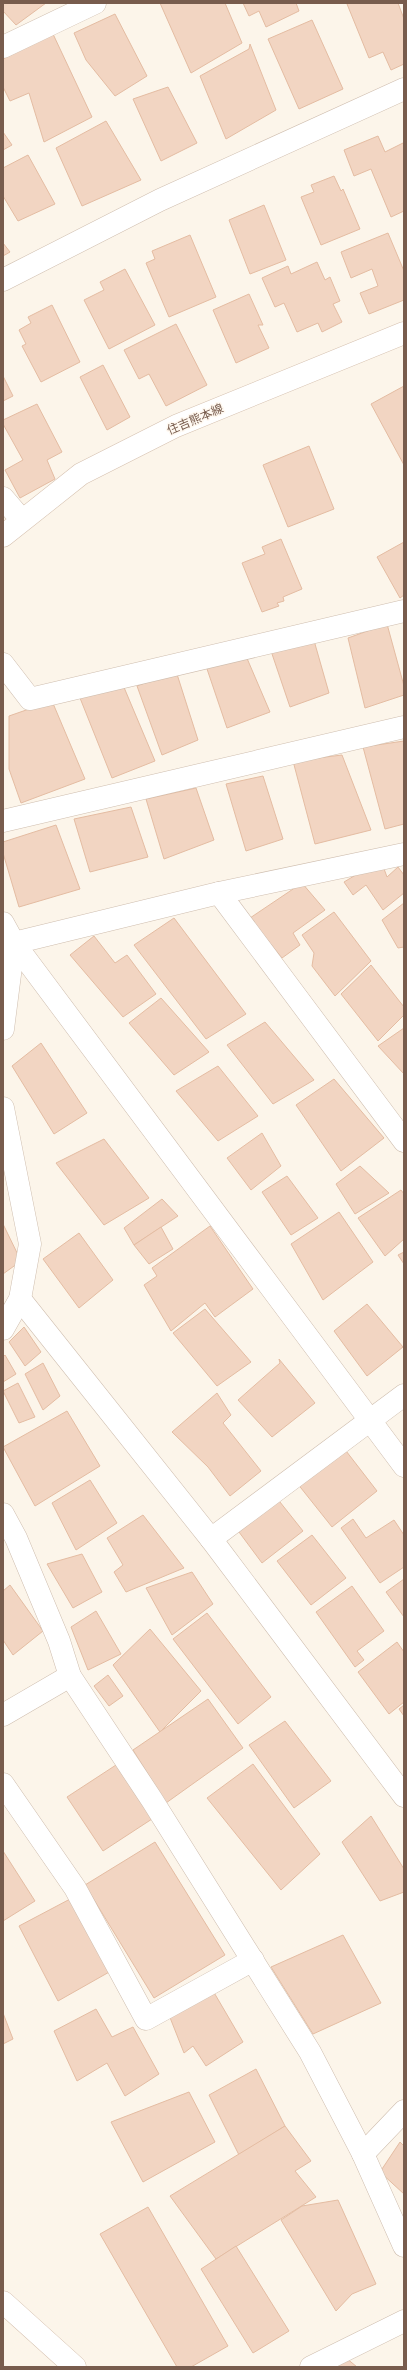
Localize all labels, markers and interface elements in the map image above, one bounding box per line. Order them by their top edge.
street label: 住吉熊本線 [164,400,226,438]

